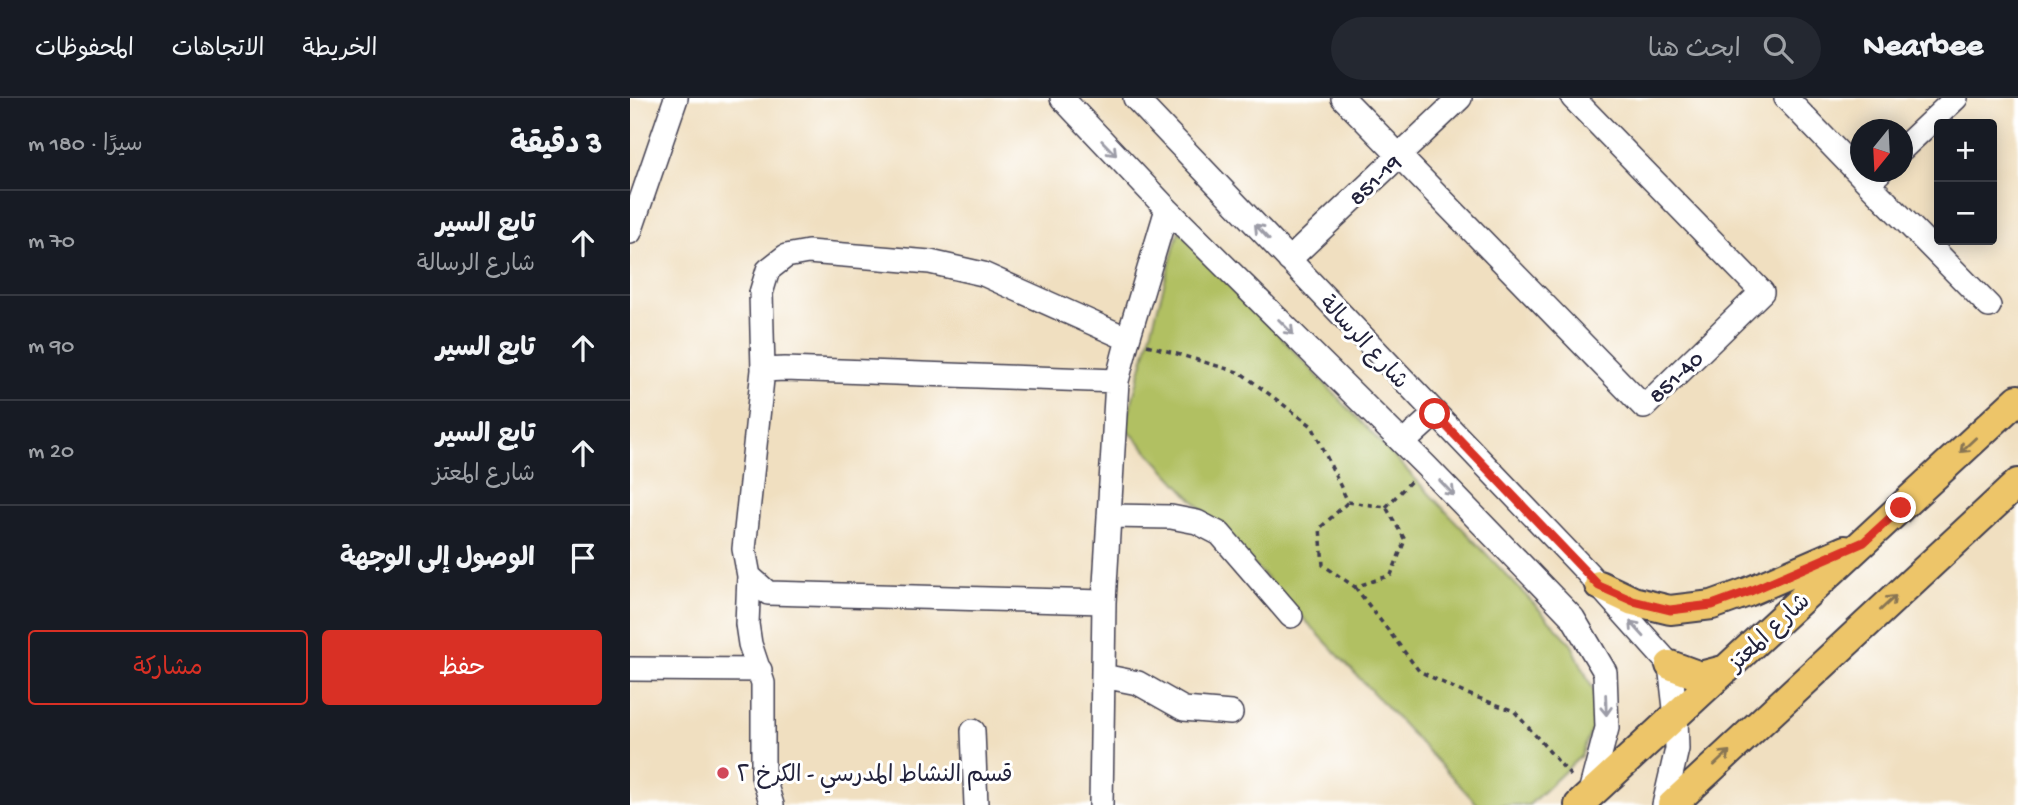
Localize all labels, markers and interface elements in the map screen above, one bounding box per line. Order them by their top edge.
search box [1331,17,1821,80]
icon: search [1759,29,1797,67]
text: Nearbee [1863,29,1983,67]
text: المحفوظات [35,36,134,65]
text: الاتجاهات [172,36,265,65]
text: الخريطة [303,36,377,65]
text: ابحث هنا [1648,36,1741,67]
north arrow [1850,119,1913,182]
map controls [1934,119,1997,245]
button: + [1934,119,1997,182]
text: 3 دقيقة [510,129,602,164]
text: سيرًا · 180 m [28,132,143,159]
one-way arrow [1101,139,1118,156]
street label: 851-19 [1345,150,1408,213]
button: − [1934,182,1997,245]
text: تابع السير [436,211,535,242]
icon: ahead [564,224,602,262]
one-way arrow [1253,224,1270,241]
text: 70 m [28,229,75,256]
text: شارع الرسالة [417,252,535,279]
street label: شارع الرسالة [1312,291,1413,396]
one-way arrow [1278,318,1295,335]
icon: ahead [564,329,602,367]
text: 90 m [28,334,74,361]
text: تابع السير [436,335,535,366]
street label: 851-40 [1644,346,1710,411]
route start [1419,398,1450,429]
text: تابع السير [436,421,535,452]
icon: ahead [564,434,602,472]
one-way arrow [1960,437,1977,454]
text: 20 m [28,439,74,466]
text: شارع المعتز [433,462,535,489]
one-way arrow [1439,479,1456,496]
route end [1885,492,1916,523]
icon: arrive [564,539,602,577]
text: الوصول إلى الوجهة [340,545,535,576]
street label: شارع المعتز [1722,589,1817,680]
one-way arrow [1879,595,1897,611]
one-way arrow [1629,620,1645,638]
button: مشاركة [28,630,308,705]
button: حفظ [322,630,602,705]
one-way arrow [1600,693,1613,716]
one-way arrow [1713,750,1730,767]
place label: قسم النشاط المدرسي - الكرخ ٢ [737,763,1013,794]
marker: قسم النشاط المدرسي - الكرخ ٢ [715,765,731,781]

